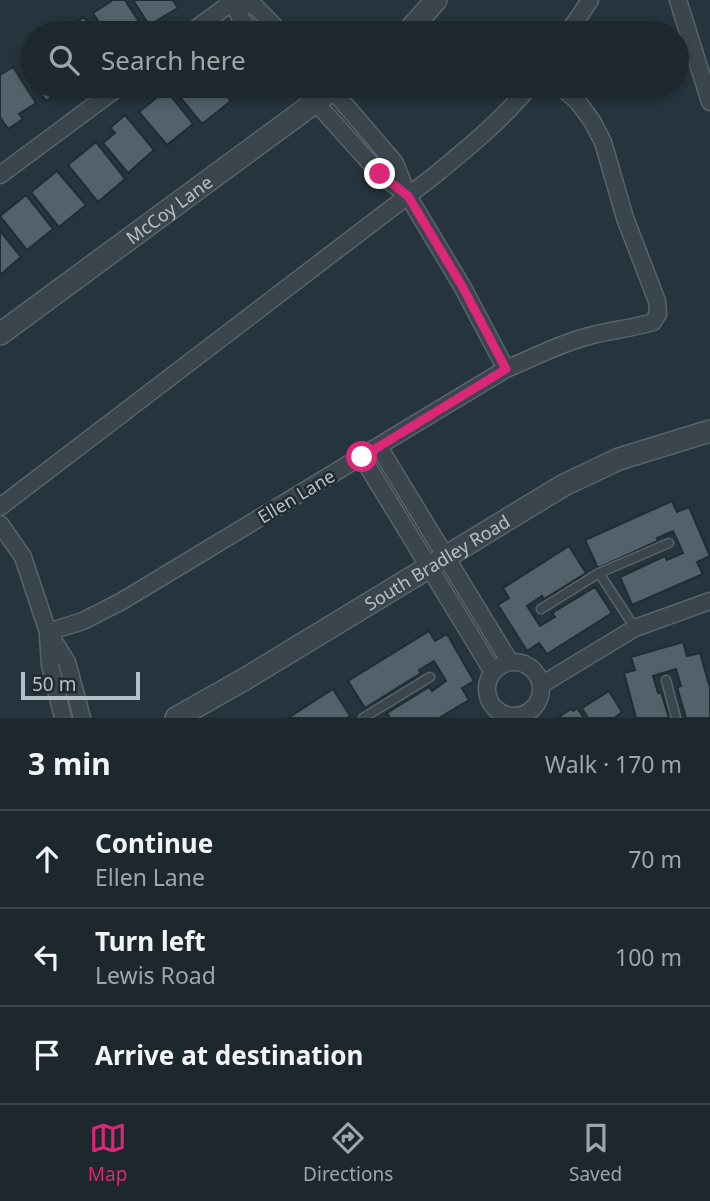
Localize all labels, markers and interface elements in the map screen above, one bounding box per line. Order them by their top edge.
search box [21,21,689,98]
icon: search [45,41,83,79]
text: Search here [101,42,246,78]
route end [364,158,395,189]
street label: McCoy Lane [121,170,217,249]
route start [346,441,377,472]
street label: Ellen Lane [253,464,339,528]
street label: South Bradley Road [360,509,514,616]
scale bar [21,669,140,701]
text: 50 m [32,671,76,697]
text: 3 min [28,743,111,784]
text: Walk · 170 m [545,748,682,780]
text: Continue [95,825,213,861]
icon: ahead [28,840,66,878]
text: 70 m [628,843,682,875]
text: Ellen Lane [95,861,205,893]
text: Turn left [95,923,206,959]
icon: left [28,938,66,976]
text: 100 m [615,941,682,973]
text: Lewis Road [95,959,216,991]
icon: arrive [28,1036,66,1074]
text: Arrive at destination [95,1037,364,1073]
tab: Map [88,1119,127,1187]
tab: Directions [303,1119,393,1187]
tab: Saved [569,1119,622,1187]

